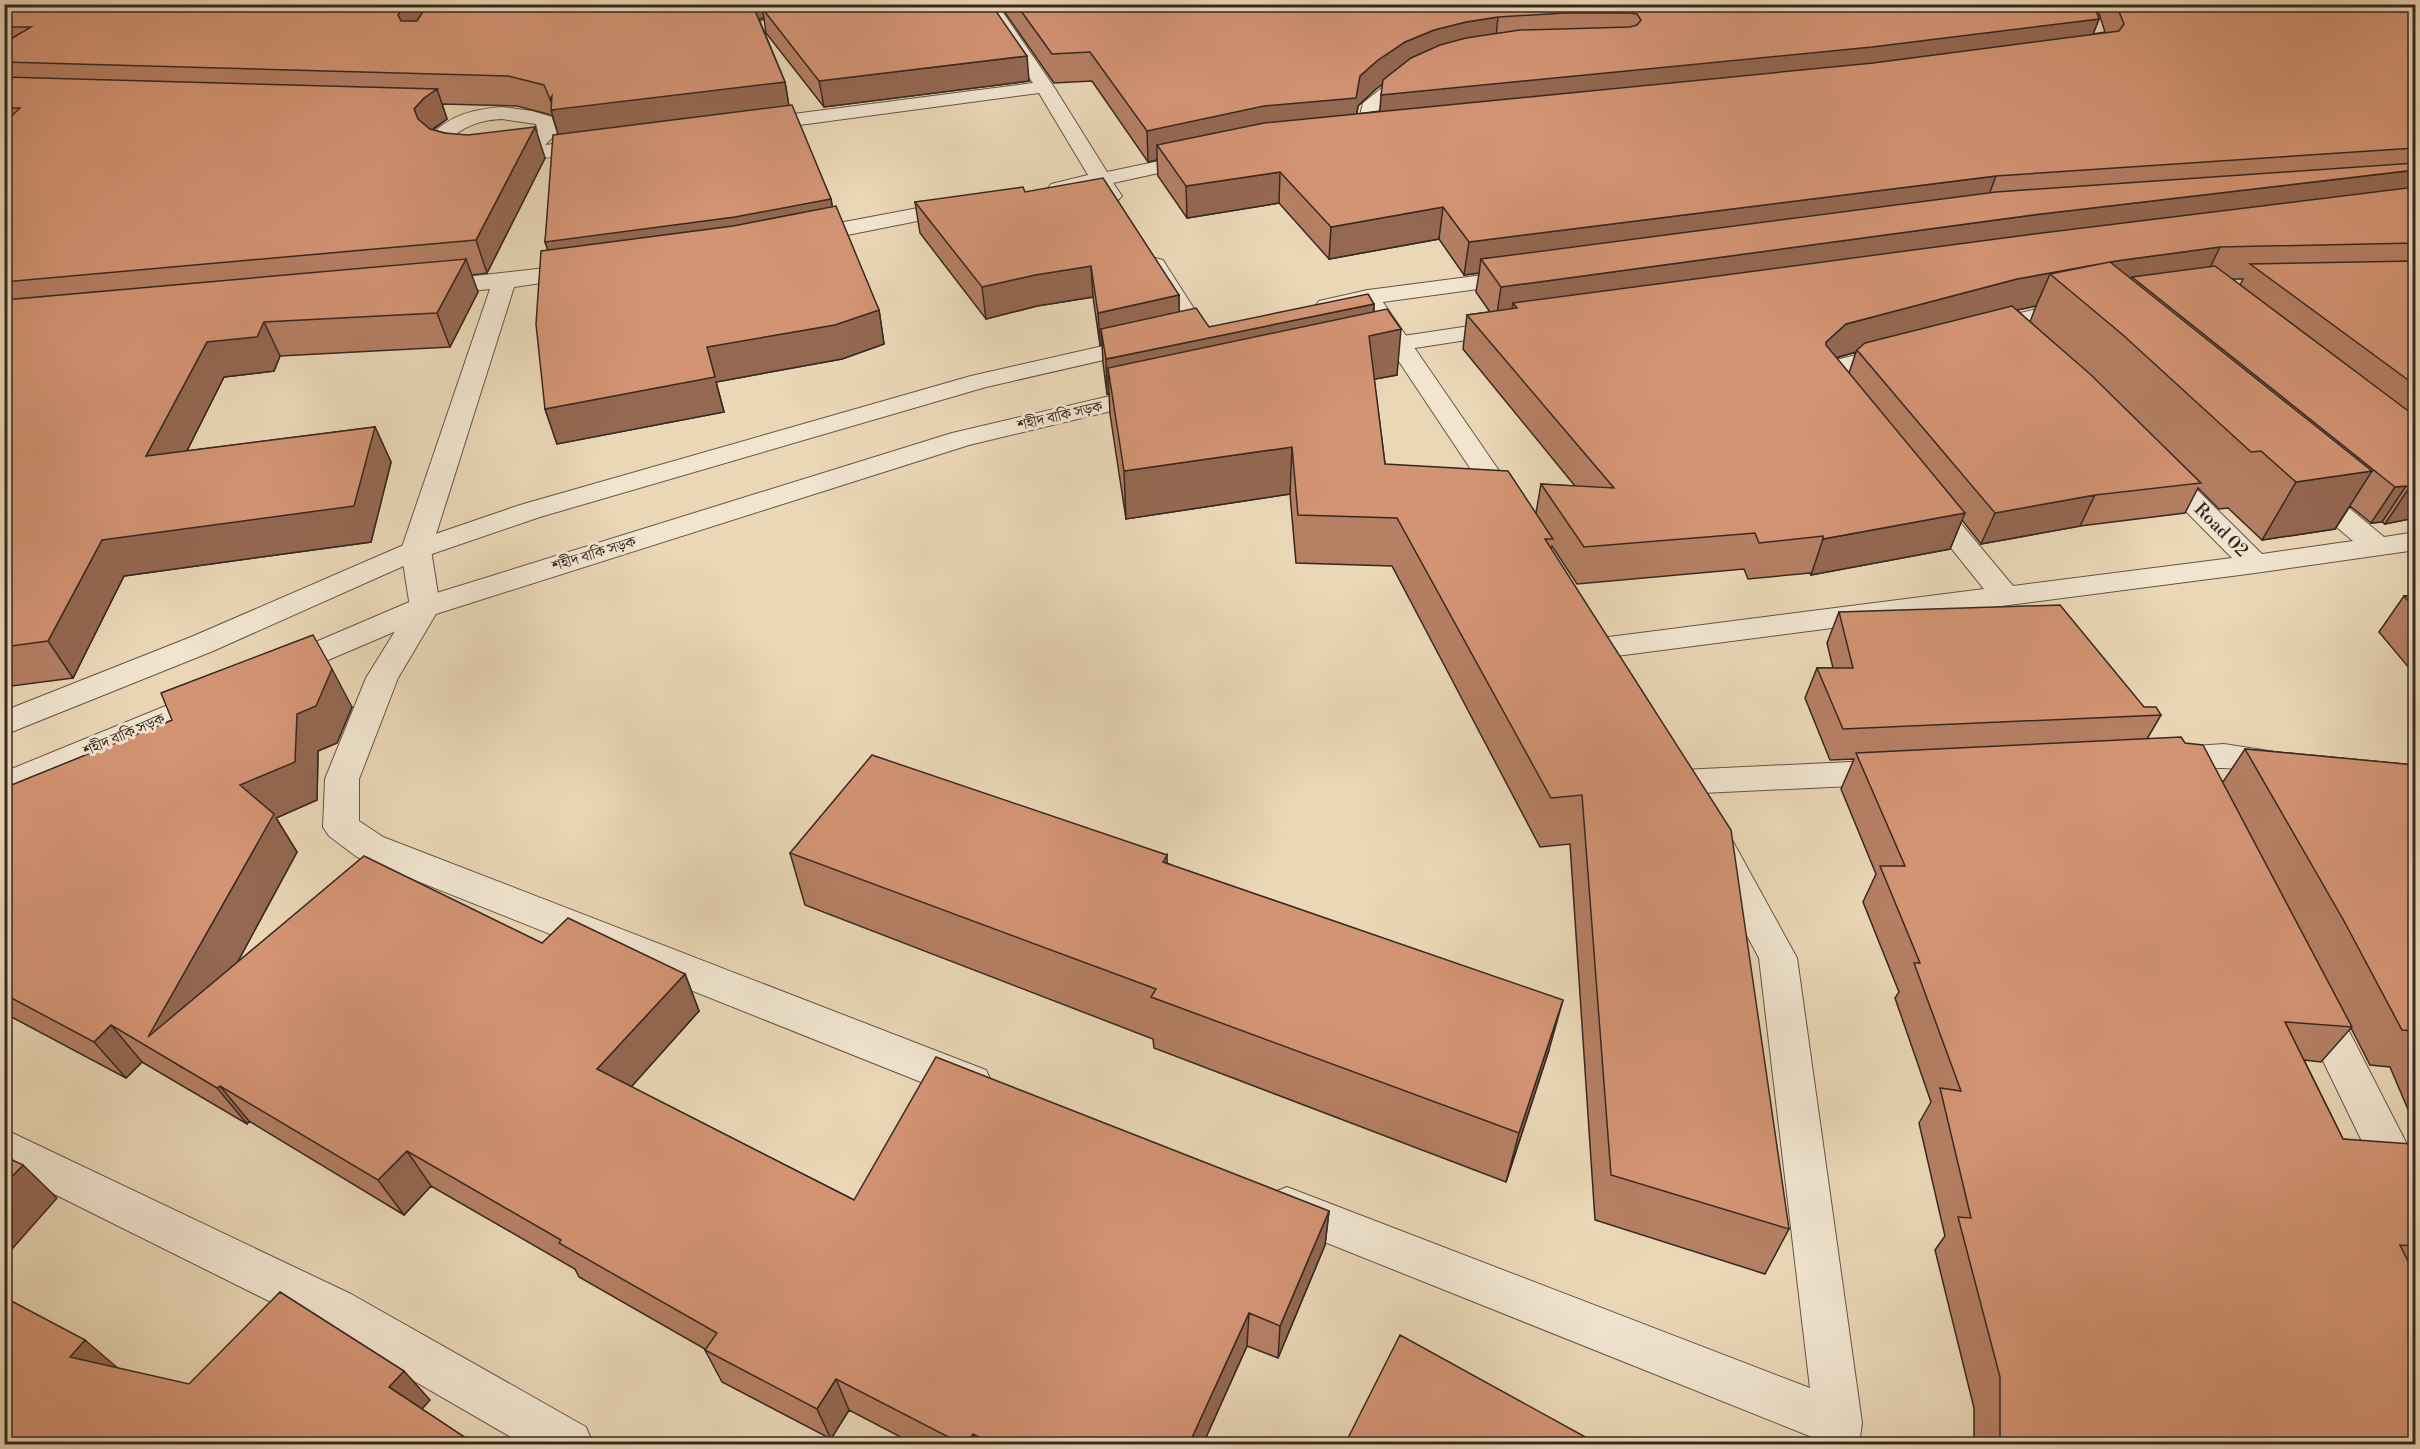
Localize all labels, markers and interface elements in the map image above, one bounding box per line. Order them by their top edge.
street label: শহীদ বাকি সড়ক [1015,397,1105,435]
street label: Road 02 [2189,498,2253,562]
street label: শহীদ বাকি সড়ক [549,532,639,576]
street label: শহীদ বাকি সড়ক [79,709,168,761]

